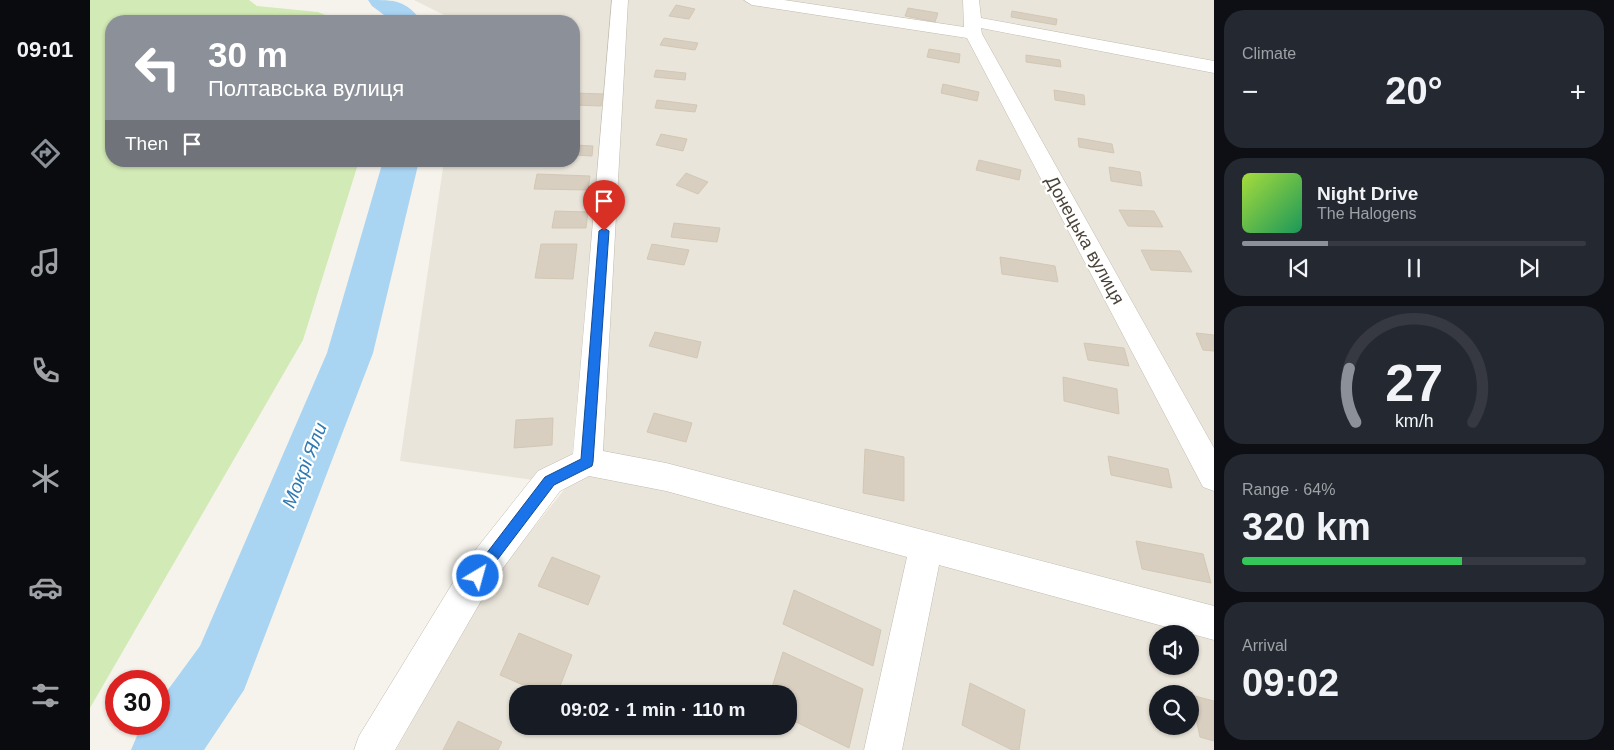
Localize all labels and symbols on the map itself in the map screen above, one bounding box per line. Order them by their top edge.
street label: Донецька вулиця [1041,172,1129,308]
pin [583,180,625,231]
water label: Мокрі Яли [278,419,331,511]
position arrow [451,549,503,601]
speed limit sign: 30 [105,670,170,735]

